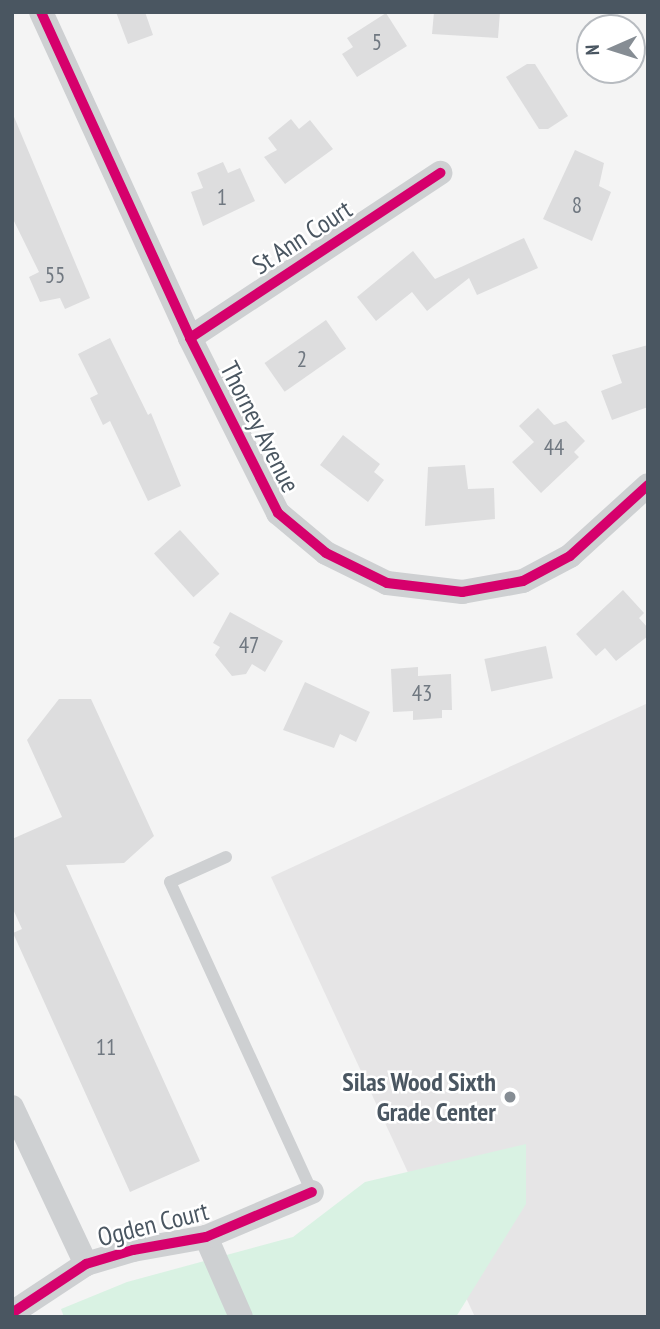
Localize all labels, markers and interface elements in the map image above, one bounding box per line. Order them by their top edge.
north arrow [576,14,646,84]
house number: 5 [372,28,382,56]
text: N [580,44,604,56]
house number: 1 [217,183,227,211]
house number: 8 [572,191,582,219]
street label: St Ann Court [246,193,358,281]
house number: 55 [45,261,65,289]
house number: 2 [297,345,307,373]
street label: Thorney Avenue [213,356,307,498]
house number: 44 [544,433,564,461]
house number: 47 [239,631,259,659]
house number: 43 [412,679,432,707]
house number: 11 [96,1033,116,1061]
place label: Silas Wood Sixth Grade Center [342,1066,496,1128]
marker: Silas Wood Sixth Grade Center [502,1089,518,1105]
street label: Ogden Court [94,1195,212,1253]

